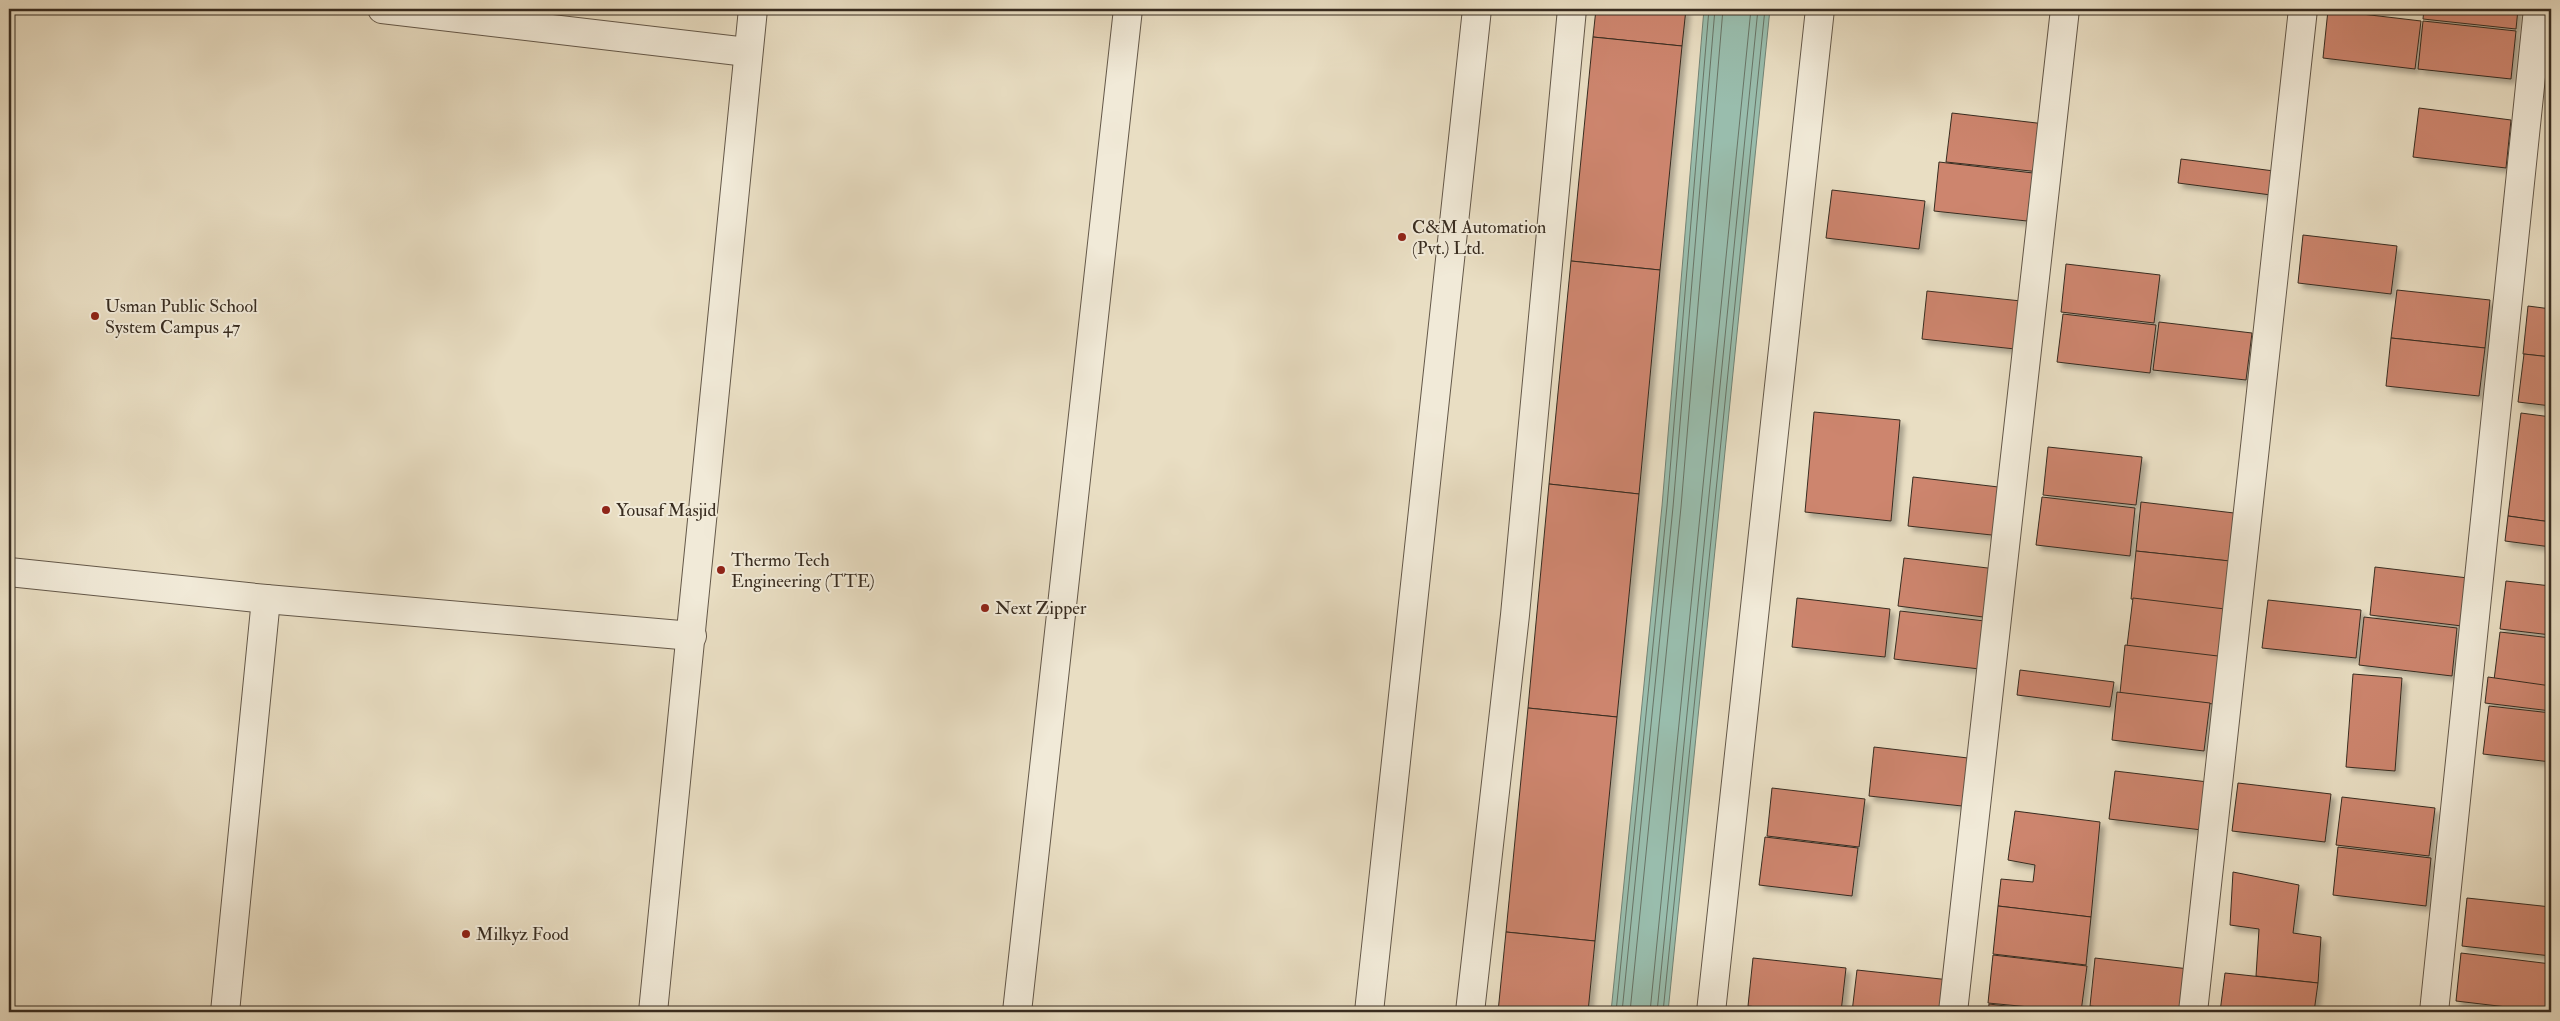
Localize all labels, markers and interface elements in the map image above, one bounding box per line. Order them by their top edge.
place label: C&M Automation (Pvt.) Ltd. [1412,216,1546,260]
marker: C&M Automation (Pvt.) Ltd. [1396,231,1408,243]
place label: Usman Public School System Campus 47 [105,295,258,339]
marker: Usman Public School System Campus 47 [89,310,101,322]
place label: Yousaf Masjid [616,499,717,522]
marker: Yousaf Masjid [600,504,612,516]
place label: Thermo Tech Engineering (TTE) [731,549,875,593]
marker: Thermo Tech Engineering (TTE) [715,564,727,576]
place label: Next Zipper [995,597,1087,620]
marker: Next Zipper [979,602,991,614]
place label: Milkyz Food [476,923,569,946]
marker: Milkyz Food [460,928,472,940]

